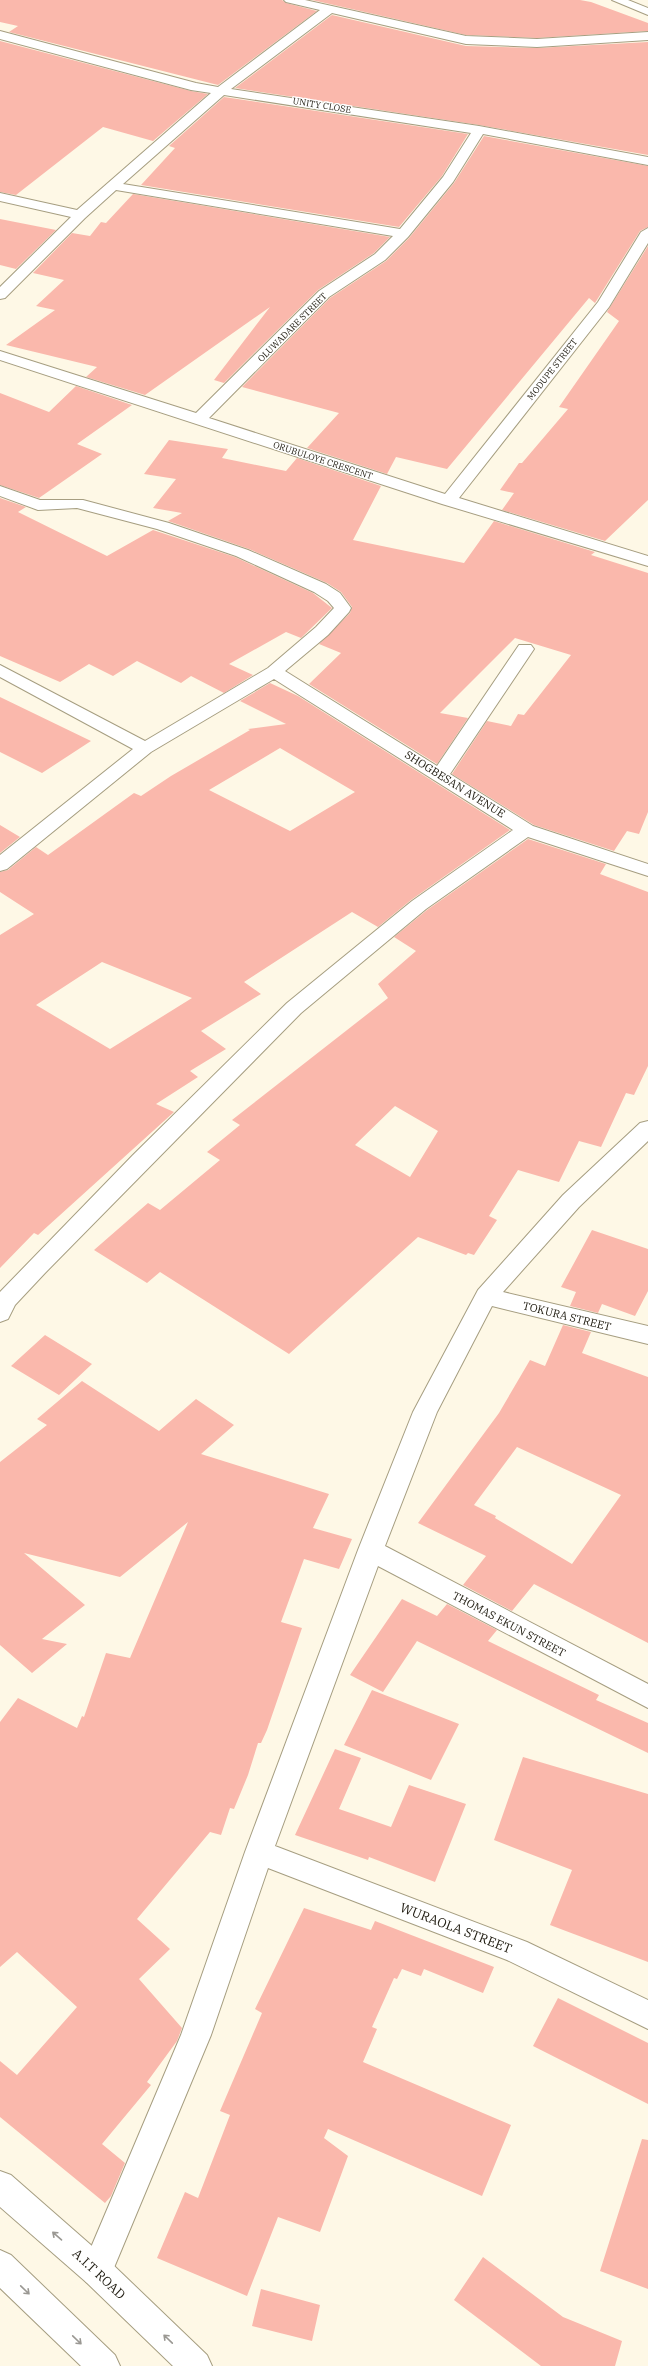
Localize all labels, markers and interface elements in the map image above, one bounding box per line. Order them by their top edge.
street label: UNITY CLOSE [292,95,352,115]
street label: OLUWADARE STREET [255,290,329,364]
street label: MODUPE STREET [525,336,580,402]
street label: ORUBULOYE CRESCENT [272,439,374,481]
street label: SHOGBESAN AVENUE [402,747,508,821]
street label: TOKURA STREET [521,1298,613,1334]
street label: THOMAS EKUN STREET [450,1588,568,1660]
street label: WURAOLA STREET [398,1899,515,1957]
one-way arrow [52,2231,62,2240]
street label: A.I.T ROAD [69,2245,129,2303]
one-way arrow [20,2285,30,2295]
one-way arrow [163,2334,173,2344]
one-way arrow [72,2335,82,2345]

